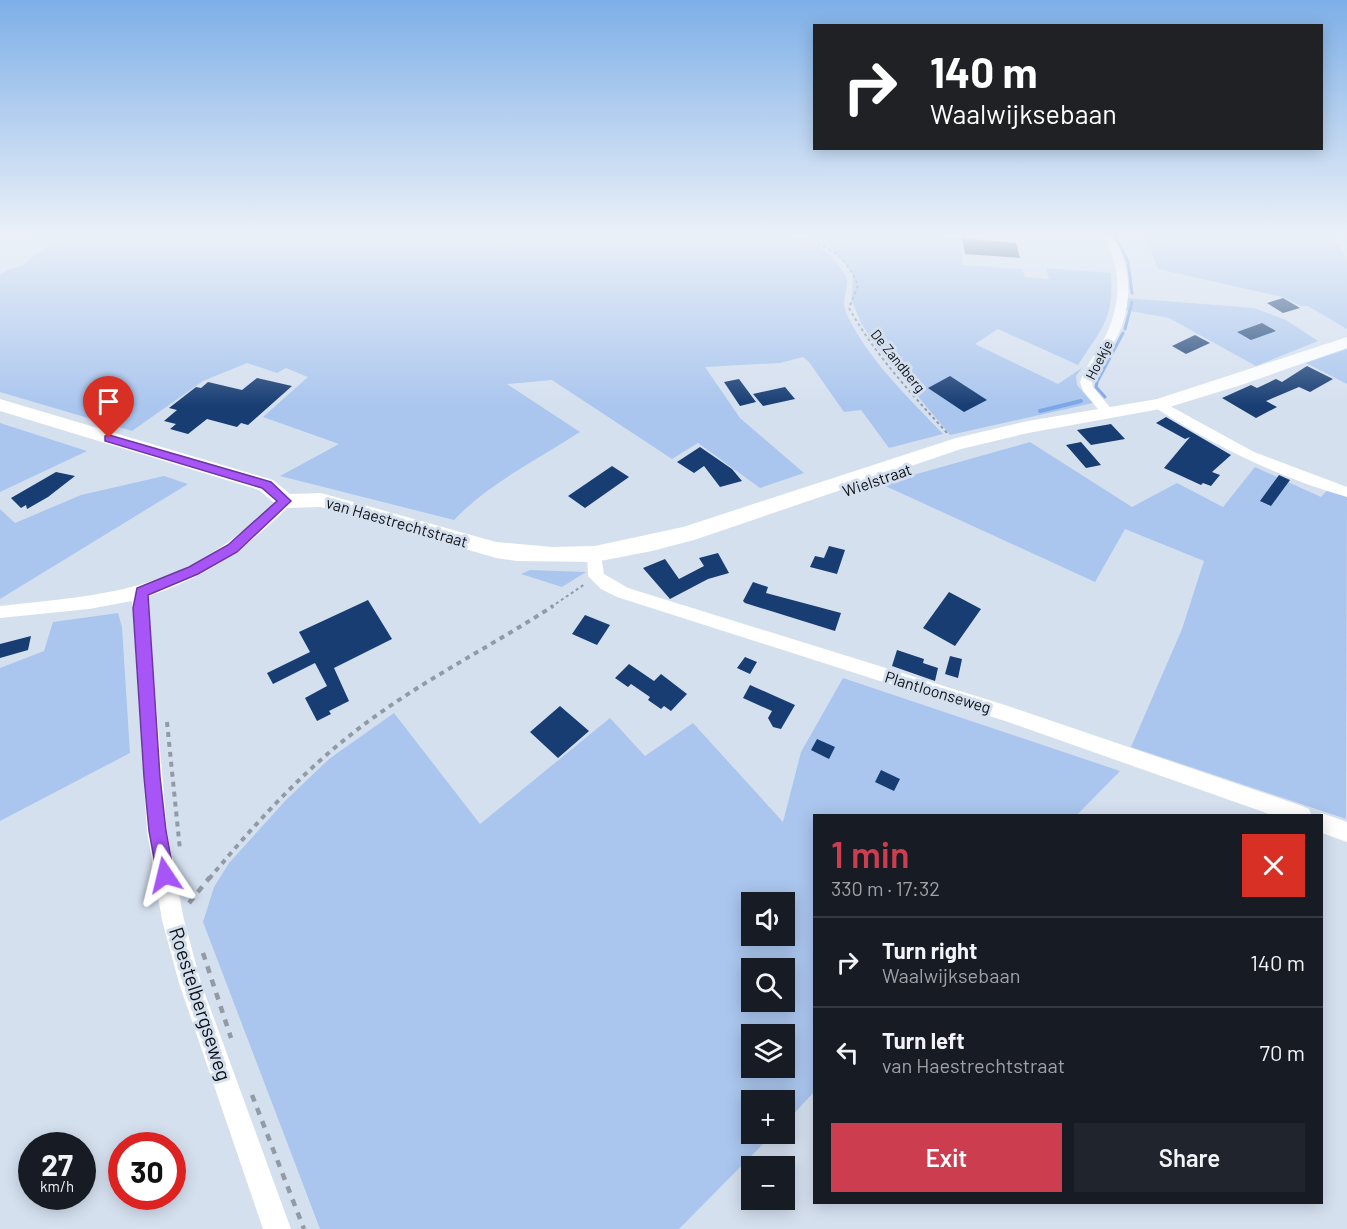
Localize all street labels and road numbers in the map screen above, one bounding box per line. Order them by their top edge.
street label: De Zandberg [868,326,929,396]
street label: Hoekje [1081,337,1116,382]
street label: Wielstraat [840,459,914,500]
street label: van Haestrechtstraat [324,492,470,551]
street label: Plantloonseweg [883,666,993,717]
street label: Roestelbergseweg [165,924,237,1083]

